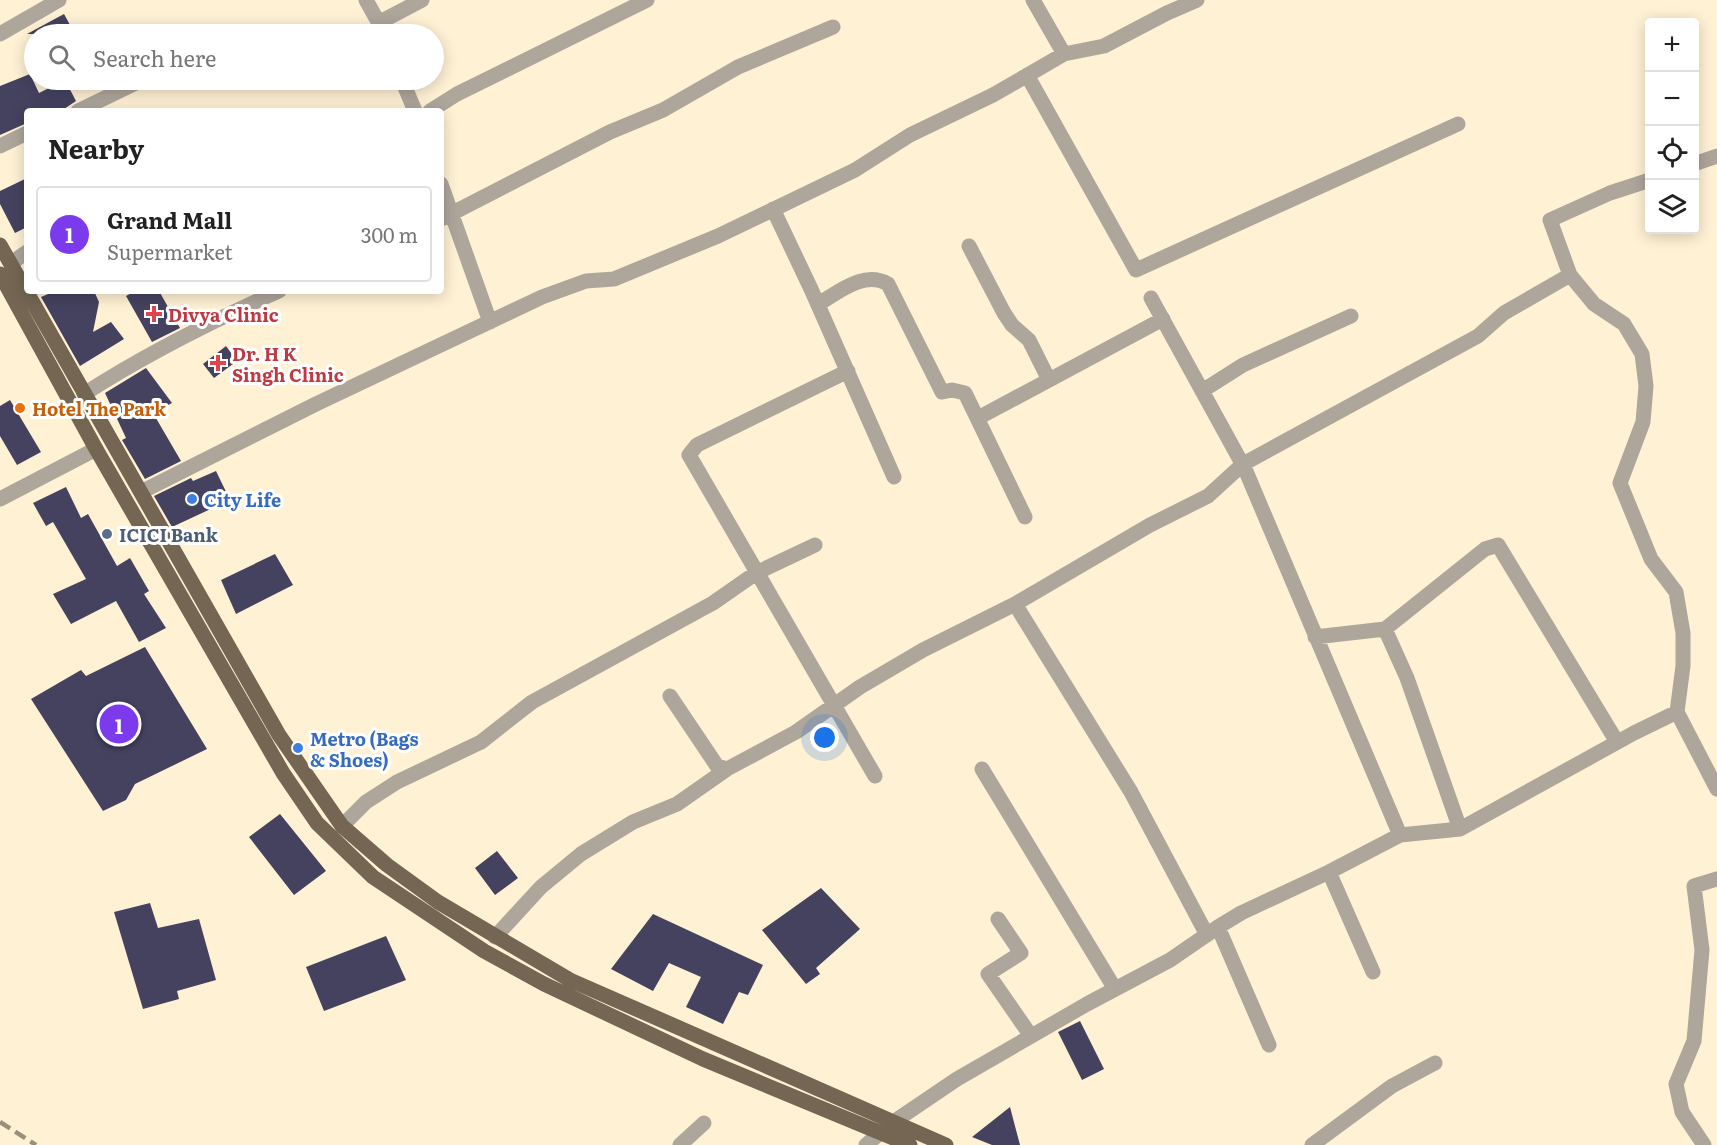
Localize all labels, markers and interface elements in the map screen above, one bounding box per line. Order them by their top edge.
map controls [1645,18,1699,234]
button: + [1645,18,1699,72]
search box [24,24,444,90]
icon: search [45,41,78,74]
text: Search here [93,41,216,74]
button: − [1645,72,1699,126]
button: locate [1645,126,1699,180]
text: Nearby [48,128,144,167]
button: layers [1645,180,1699,234]
text: Grand Mall [107,203,232,236]
text: 1 [65,219,74,249]
text: 300 m [361,219,418,249]
text: Supermarket [107,236,233,266]
place label: Divya Clinic [168,301,279,328]
marker: Divya Clinic [145,305,163,323]
place label: Dr. H K Singh Clinic [232,340,344,388]
marker: Dr. H K Singh Clinic [209,354,227,372]
place label: Hotel The Park [32,395,167,422]
marker: Hotel The Park [13,401,27,415]
place label: City Life [204,486,281,513]
marker: City Life [185,492,199,506]
place label: ICICI Bank [119,521,219,548]
marker: ICICI Bank [100,527,114,541]
pin: 1 [100,702,138,746]
your location [810,723,839,752]
place label: Metro (Bags & Shoes) [310,725,418,773]
marker: Metro (Bags & Shoes) [291,741,305,755]

